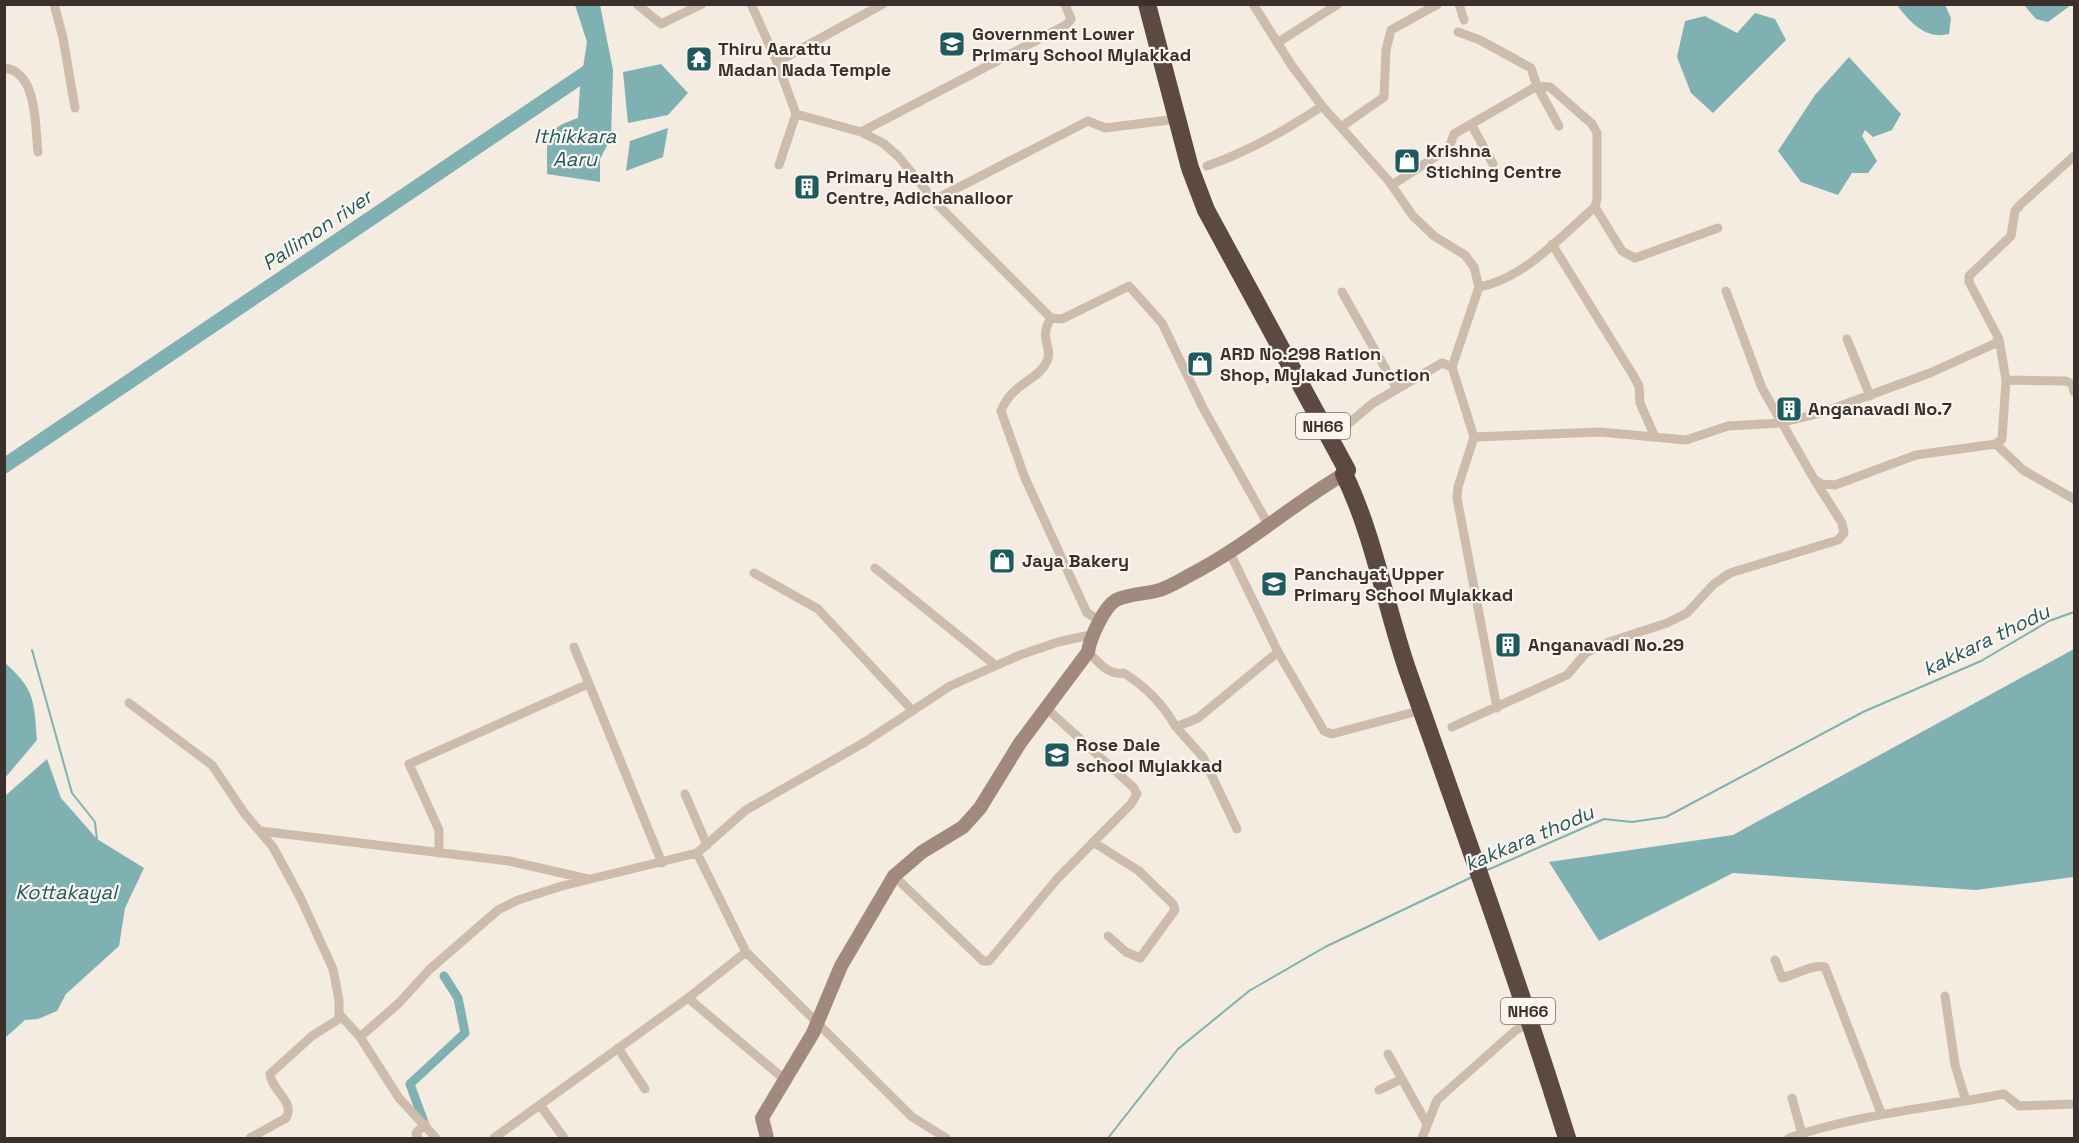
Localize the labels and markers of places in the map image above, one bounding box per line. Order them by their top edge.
place label: Government Lower Primary School Mylakkad [972,22,1191,66]
school or university icon: Government Lower Primary School Mylakkad [937,29,967,59]
place label: Thiru Aarattu Madan Nada Temple [718,37,891,81]
temple icon: Thiru Aarattu Madan Nada Temple [684,44,714,74]
place label: Krishna Stiching Centre [1426,139,1562,183]
shop icon: Krishna Stiching Centre [1392,146,1422,176]
place label: Primary Health Centre, Adichanalloor [826,165,1013,209]
building icon: Primary Health Centre, Adichanalloor [792,172,822,202]
place label: ARD No.298 Ration Shop, Mylakad Junction [1220,342,1430,386]
shop icon: ARD No.298 Ration Shop, Mylakad Junction [1185,349,1215,379]
building icon: Anganavadi No.7 [1774,394,1804,424]
place label: Anganavadi No.7 [1808,397,1952,420]
shop icon: Jaya Bakery [987,546,1017,576]
place label: Jaya Bakery [1022,549,1129,572]
place label: Panchayat Upper Primary School Mylakkad [1294,562,1513,606]
school or university icon: Panchayat Upper Primary School Mylakkad [1259,569,1289,599]
building icon: Anganavadi No.29 [1493,630,1523,660]
place label: Anganavadi No.29 [1528,633,1684,656]
place label: Rose Dale school Mylakkad [1076,733,1222,777]
school or university icon: Rose Dale school Mylakkad [1042,740,1072,770]

